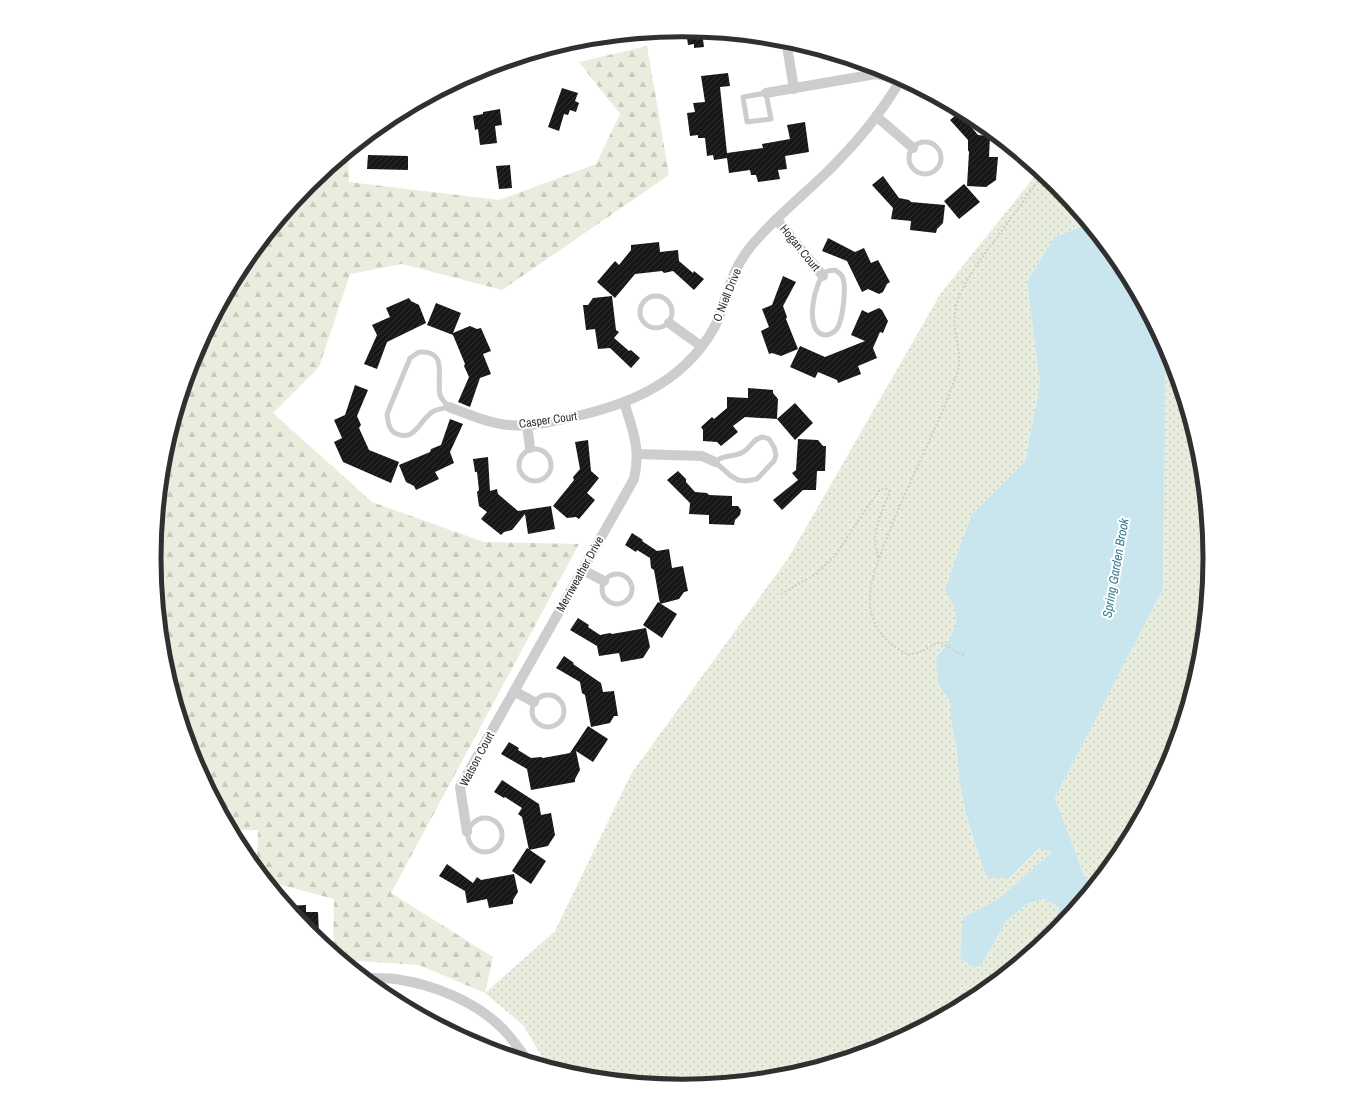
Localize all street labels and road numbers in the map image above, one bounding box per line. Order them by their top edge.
street label: Hogan Court [776,221,824,275]
street label: O Niell Drive [709,266,745,324]
street label: Casper Court [518,408,578,432]
street label: Merriweather Drive [553,533,607,615]
street label: Watson Court [456,729,498,789]

